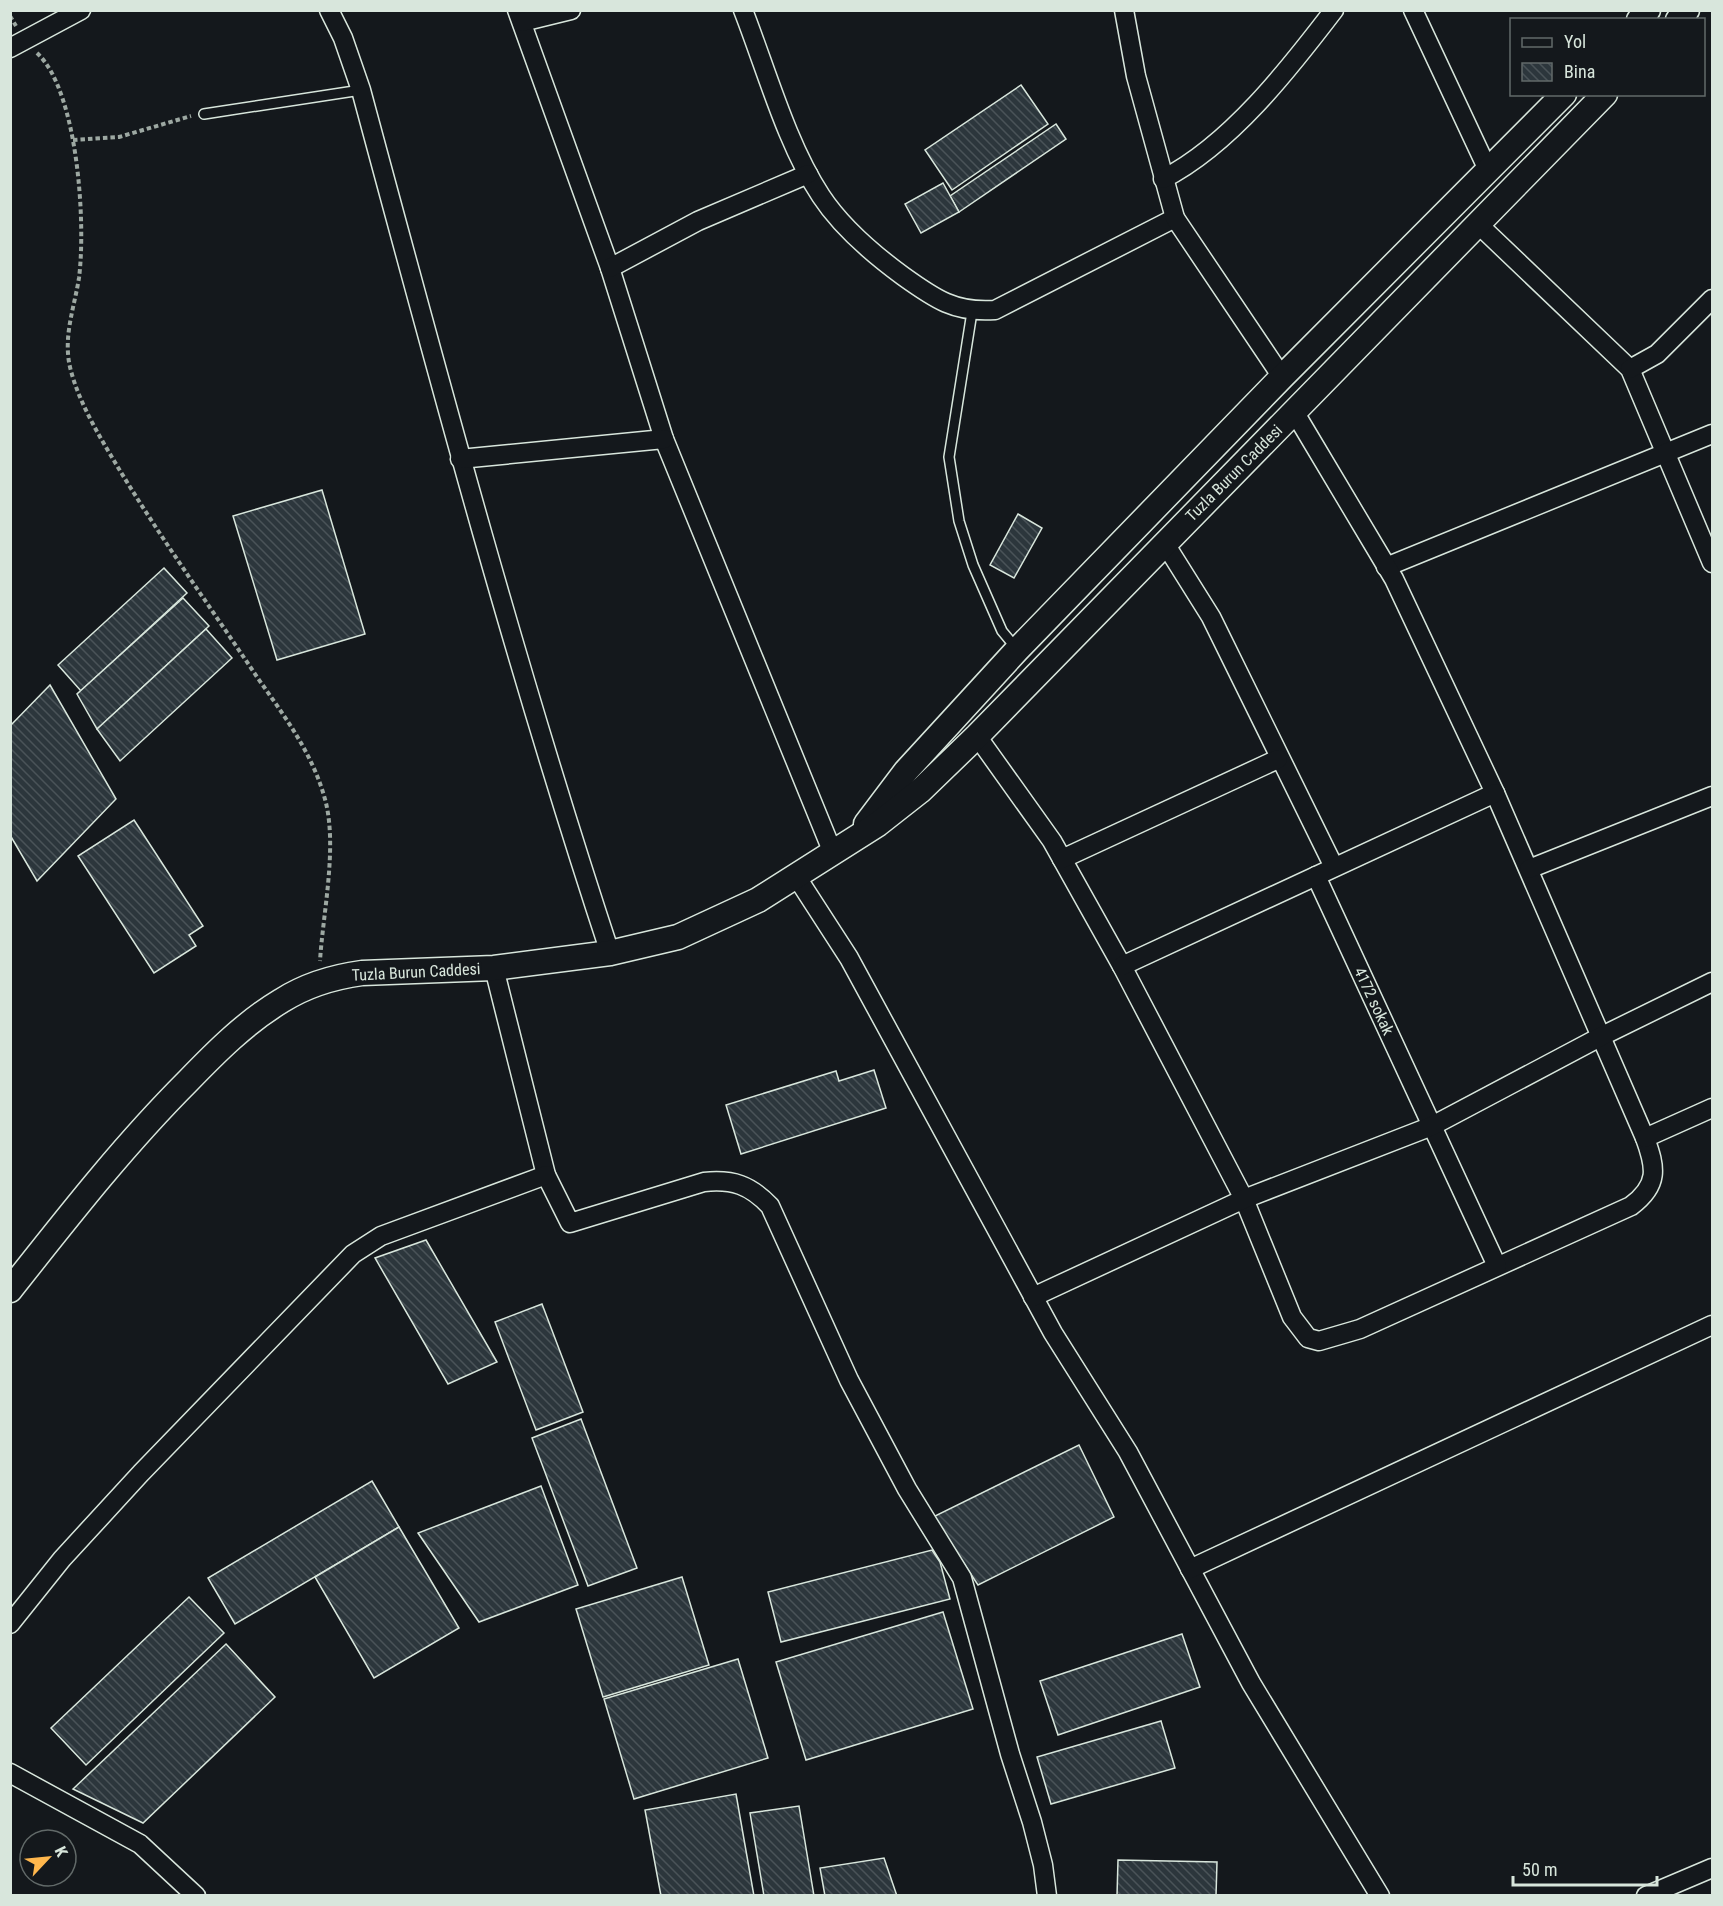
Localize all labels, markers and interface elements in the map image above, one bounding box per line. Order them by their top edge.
legend [1510,18,1705,96]
text: Yol [1564,31,1586,52]
text: Bina [1564,61,1595,82]
street label: Tuzla Burun Caddesi [1182,421,1286,525]
street label: Tuzla Burun Caddesi [351,959,481,985]
street label: 4172 sokak [1350,964,1398,1039]
north arrow [18,1828,78,1888]
text: K [51,1843,72,1860]
scale bar [1513,1849,1657,1887]
text: 50 m [1522,1859,1557,1880]

